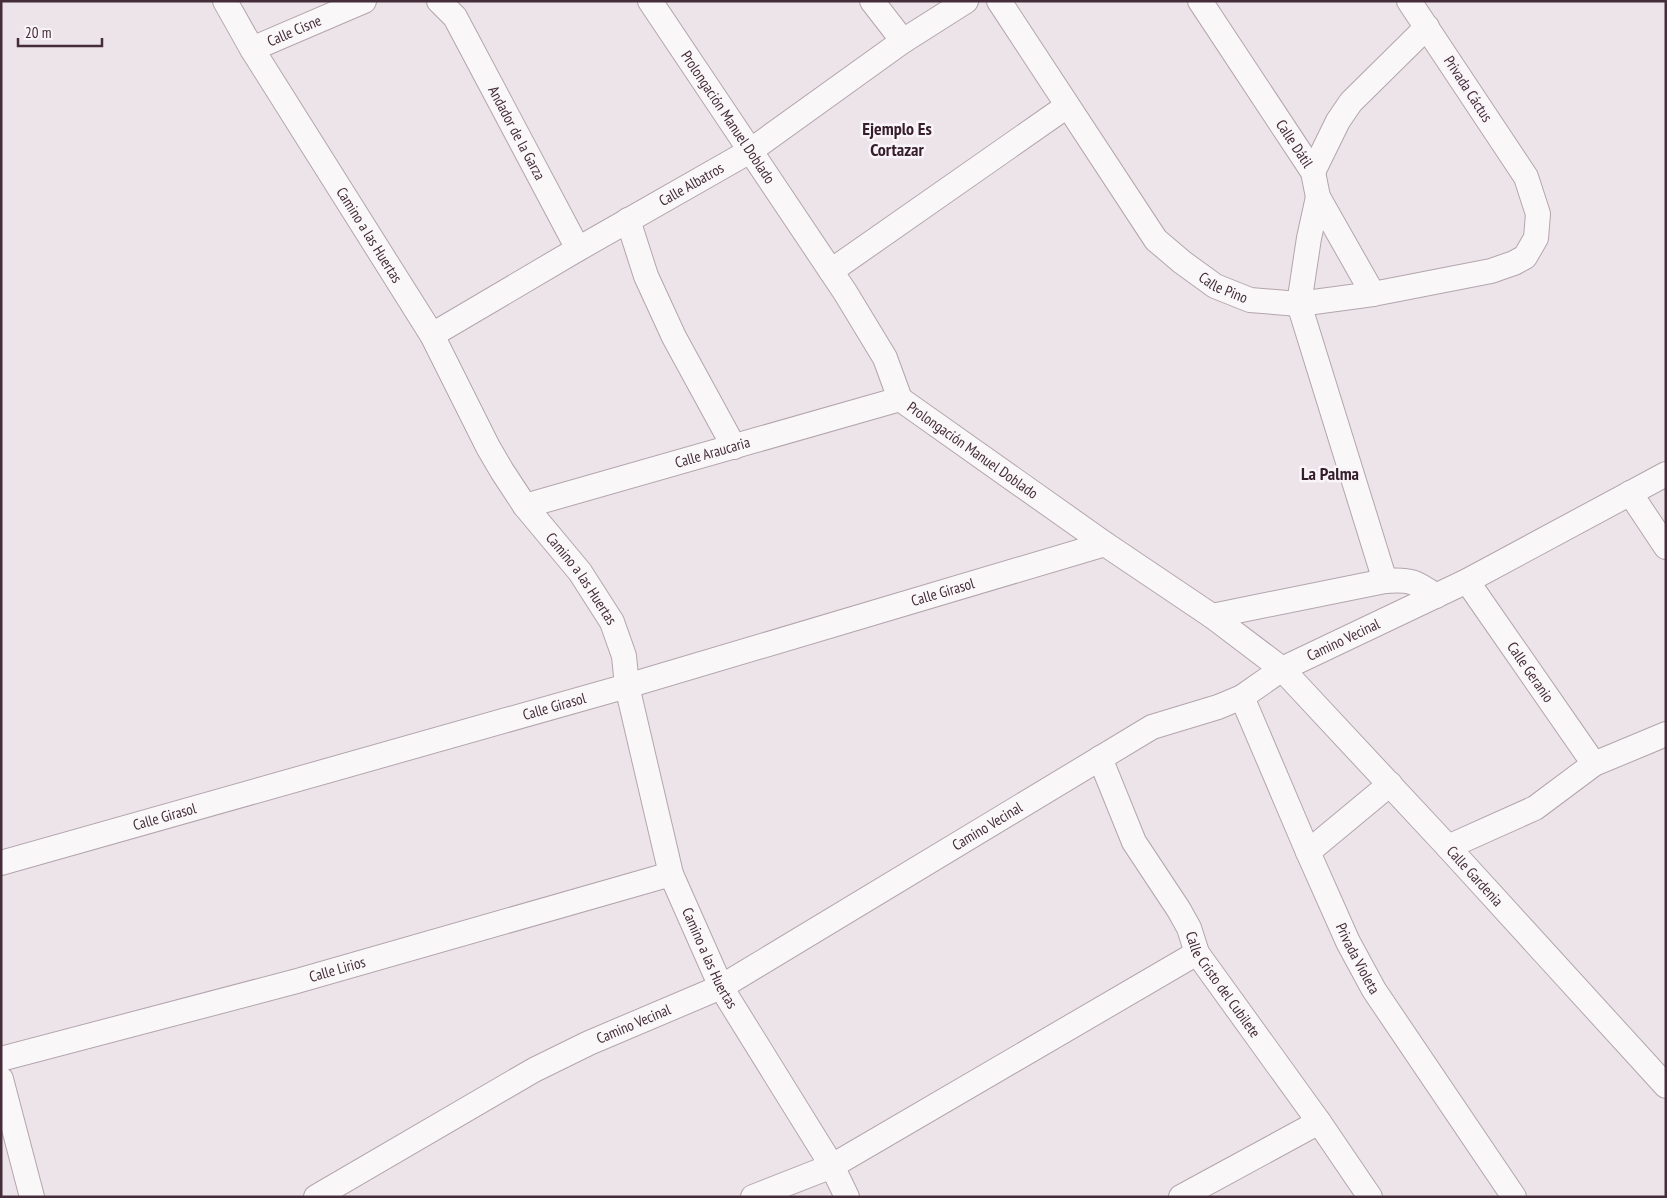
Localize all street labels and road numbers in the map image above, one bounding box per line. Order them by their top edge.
street label: Calle Cisne [264,10,324,50]
street label: Prolongación Manuel Doblado [677,47,780,187]
street label: Privada Cáctus [1440,52,1497,125]
street label: Andador de la Garza [484,82,550,183]
street label: Calle Dátil [1272,116,1318,172]
street label: Calle Albatros [655,158,727,210]
street label: Camino a las Huertas [332,183,407,286]
street label: Calle Pino [1195,267,1251,307]
street label: Prolongación Manuel Doblado [904,397,1042,503]
street label: Calle Araucaria [673,432,752,472]
street label: Camino a las Huertas [542,528,621,628]
street label: Calle Girasol [909,573,977,610]
street label: Camino Vecinal [1304,614,1383,665]
street label: Calle Geranio [1503,638,1558,706]
street label: Calle Girasol [520,688,588,724]
street label: Camino Vecinal [948,797,1026,854]
street label: Calle Girasol [131,798,199,834]
street label: Calle Gardenia [1443,842,1507,910]
street label: Camino a las Huertas [678,905,742,1012]
street label: Privada Violeta [1332,920,1384,998]
street label: Calle Cristo del Cubilete [1182,929,1265,1041]
street label: Calle Lirios [307,952,367,986]
street label: Camino Vecinal [593,999,674,1048]

